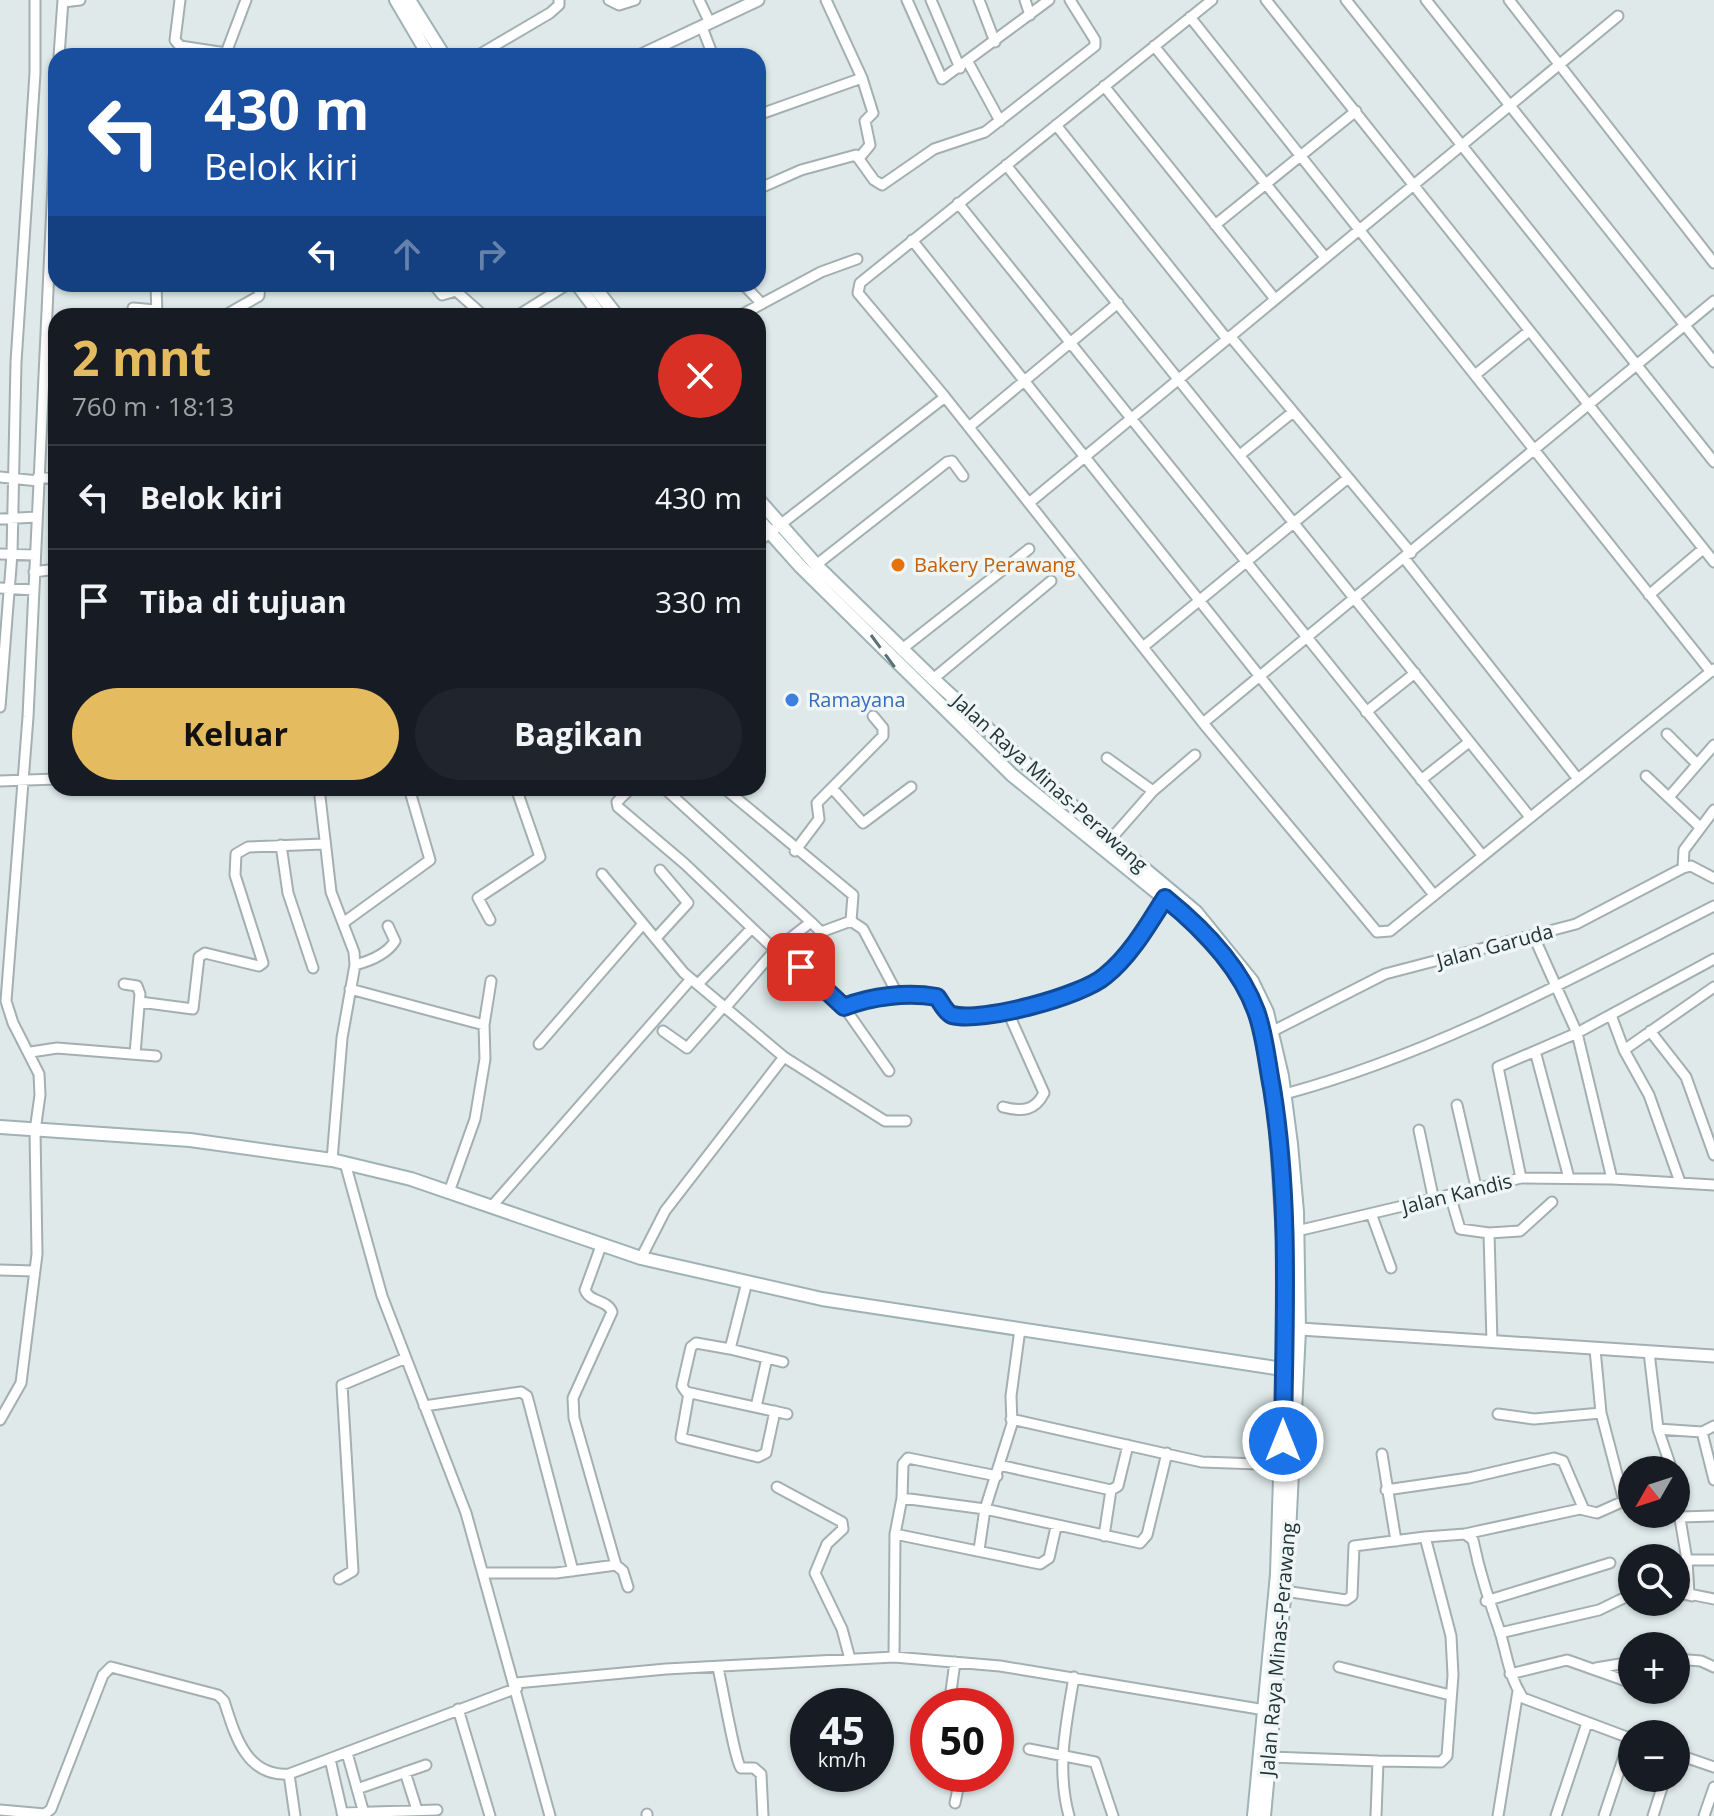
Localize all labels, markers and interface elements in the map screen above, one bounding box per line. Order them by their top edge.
text: 430 m [204,70,370,146]
icon: left [72,80,176,184]
text: Belok kiri [204,142,358,191]
icon: left [301,232,345,276]
icon: ahead [385,232,429,276]
icon: right [469,232,513,276]
text: 2 mnt [72,325,211,390]
button: close [658,334,742,418]
text: 760 m · 18:13 [72,388,234,424]
icon: left [72,475,116,519]
text: Belok kiri [140,477,283,518]
text: 430 m [655,477,742,518]
place label: Bakery Perawang [914,551,1076,578]
marker: Bakery Perawang [889,556,907,574]
icon: arrive [72,579,116,623]
text: Tiba di tujuan [140,581,347,622]
text: 330 m [655,581,742,622]
place label: Ramayana [808,686,906,713]
street label: Jalan Raya Minas-Perawang [945,686,1154,878]
button: Keluar [72,688,399,780]
button: Bagikan [415,688,742,780]
marker: Ramayana [783,691,801,709]
street label: Jalan Garuda [1432,917,1556,975]
pin [767,933,835,1001]
icon: arrive [779,945,823,989]
street label: Jalan Kandis [1397,1167,1515,1221]
position arrow [1241,1399,1325,1483]
north arrow [1618,1456,1690,1528]
map controls [1618,1456,1690,1792]
street label: Jalan Raya Minas-Perawang [1253,1521,1302,1779]
button: search [1618,1544,1690,1616]
button: + [1618,1632,1690,1704]
speed limit sign: 50 [910,1688,1014,1792]
text: 45 [819,1702,865,1757]
button: − [1618,1720,1690,1792]
text: km/h [818,1746,866,1773]

